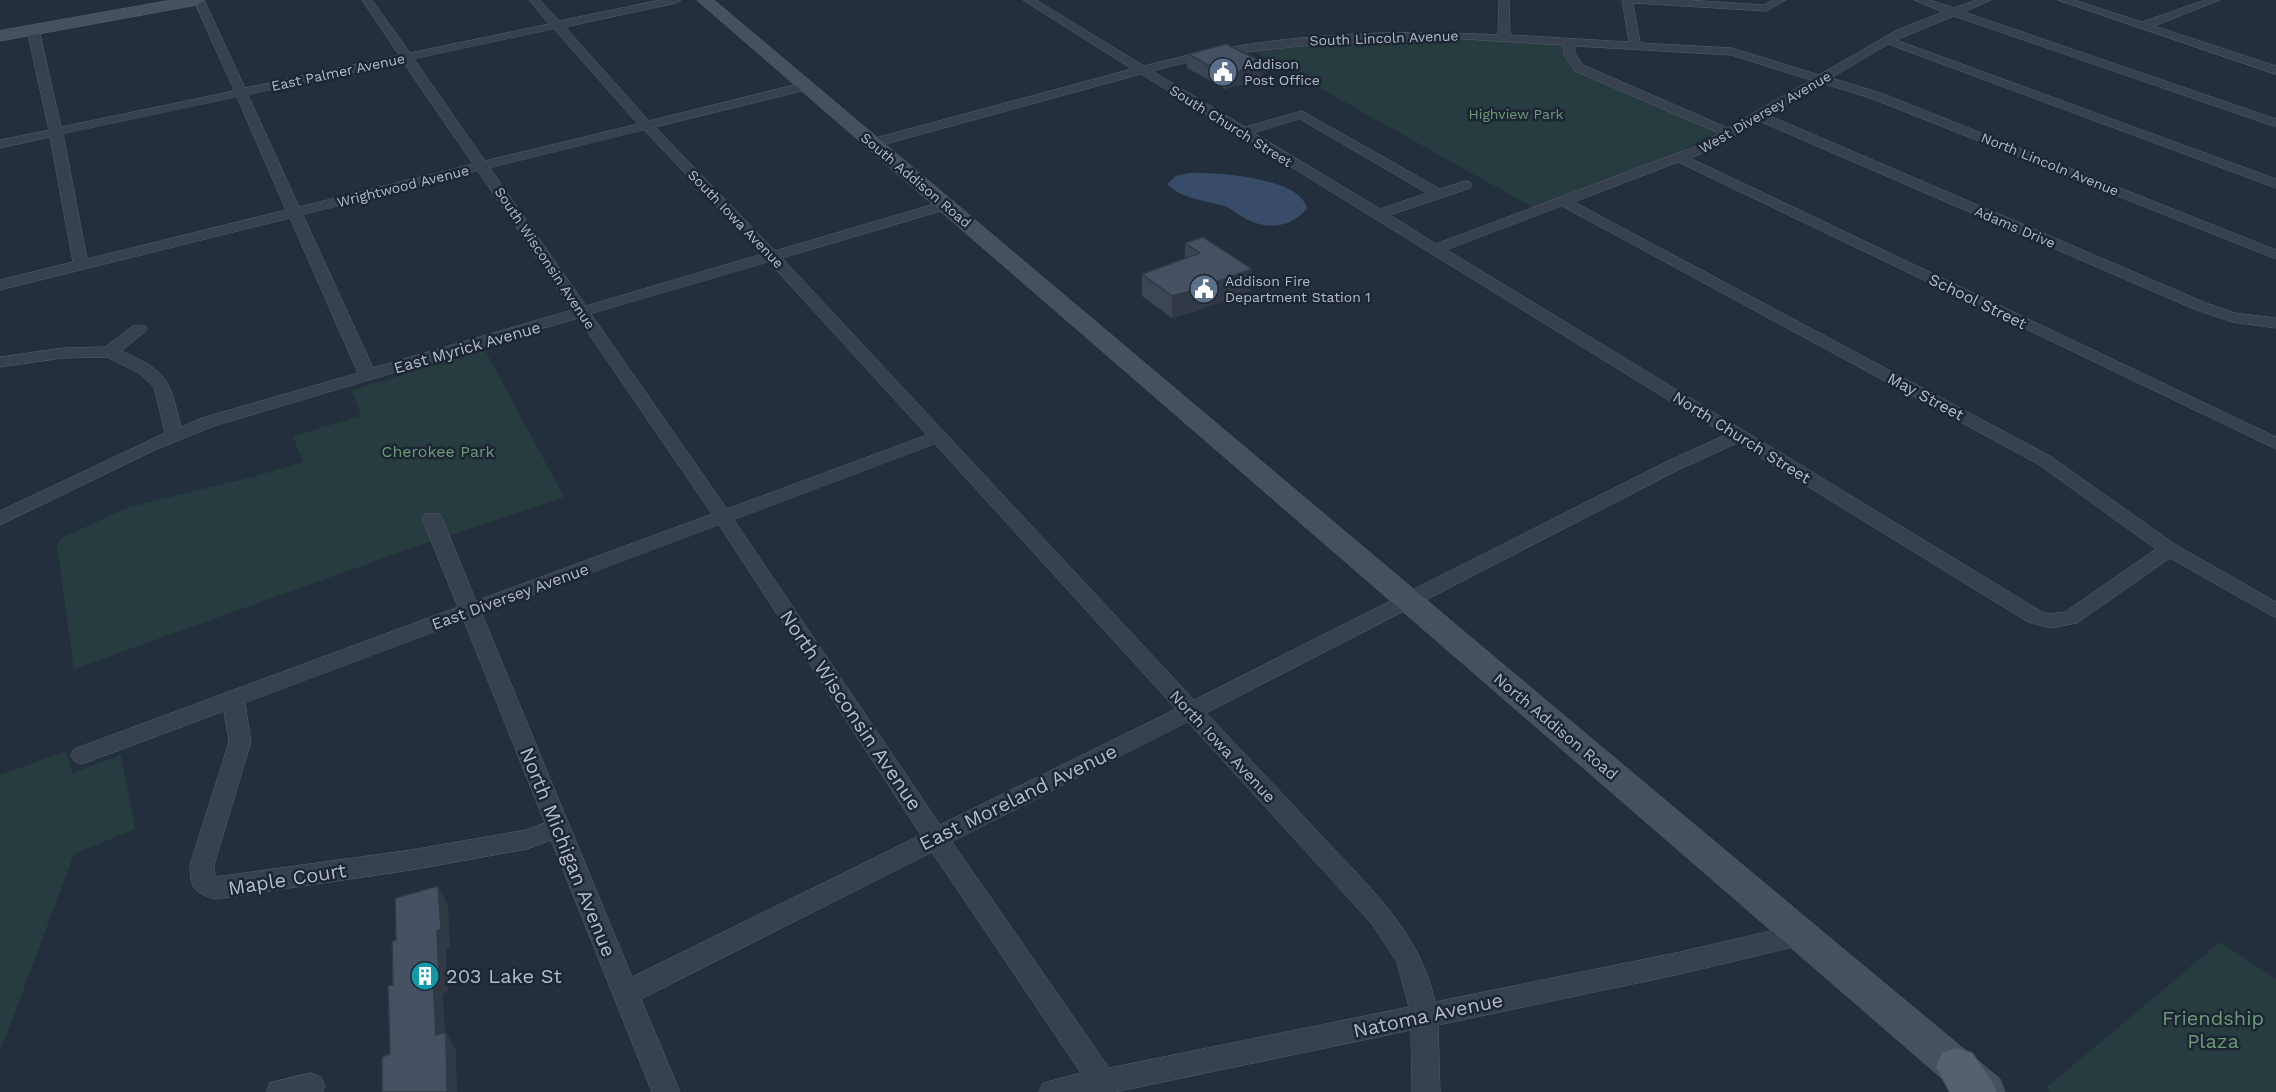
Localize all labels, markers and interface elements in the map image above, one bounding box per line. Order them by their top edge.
street label: South Lincoln Avenue [1309,27,1459,49]
street label: East Palmer Avenue [270,50,406,94]
public building icon: Addison Post Office [1207,56,1239,88]
place label: Addison Post Office [1244,56,1320,88]
street label: West Diversey Avenue [1696,68,1834,156]
street label: South Church Street [1167,82,1295,170]
park label: Highview Park [1468,106,1564,122]
street label: South Addison Road [858,129,974,231]
street label: North Lincoln Avenue [1979,129,2121,199]
street label: Wrightwood Avenue [335,162,471,210]
street label: South Iowa Avenue [685,167,787,271]
street label: South Wisconsin Avenue [491,184,599,332]
street label: Adams Drive [1972,203,2058,251]
street label: School Street [1926,270,2030,333]
public building icon: Addison Fire Department Station 1 [1188,273,1220,305]
place label: Addison Fire Department Station 1 [1225,273,1371,305]
street label: East Myrick Avenue [392,317,543,378]
street label: May Street [1884,368,1967,425]
street label: North Church Street [1669,387,1814,488]
park label: Cherokee Park [381,442,495,461]
street label: East Diversey Avenue [429,559,591,634]
street label: North Wisconsin Avenue [775,605,927,815]
street label: North Addison Road [1490,669,1621,784]
street label: North Iowa Avenue [1166,686,1280,806]
street label: East Moreland Avenue [915,739,1121,855]
street label: North Michigan Avenue [515,744,621,960]
street label: Maple Court [226,858,348,900]
building icon: 203 Lake St [409,960,441,992]
place label: 203 Lake St [446,964,563,988]
street label: Natoma Avenue [1351,987,1505,1043]
park label: Friendship Plaza [2162,1006,2264,1053]

